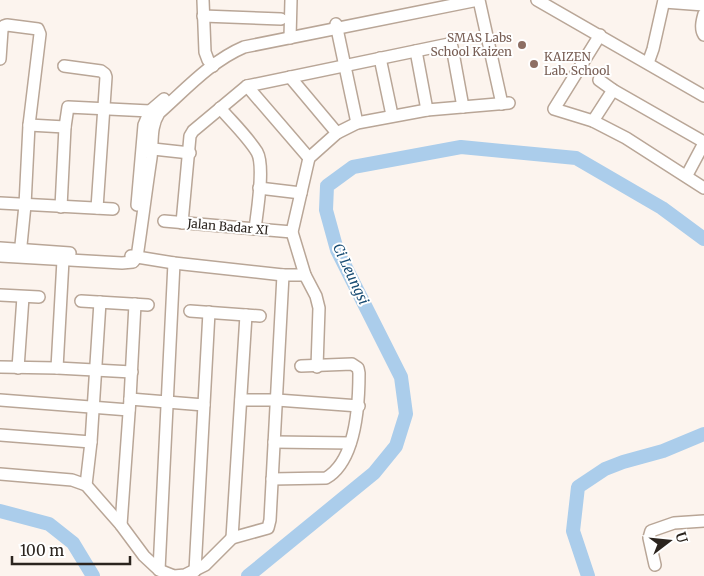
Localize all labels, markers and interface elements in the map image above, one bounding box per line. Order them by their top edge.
place label: SMAS Labs School Kaizen [430,30,512,59]
marker: SMAS Labs School Kaizen [516,39,528,51]
place label: KAIZEN Lab. School [544,49,610,78]
marker: KAIZEN Lab. School [528,58,540,70]
street label: Jalan Badar XI [186,215,269,238]
water label: Ci Leungsi [329,240,373,308]
north arrow [644,516,694,566]
text: U [671,530,692,545]
scale bar [12,534,130,566]
text: 100 m [20,541,64,560]

